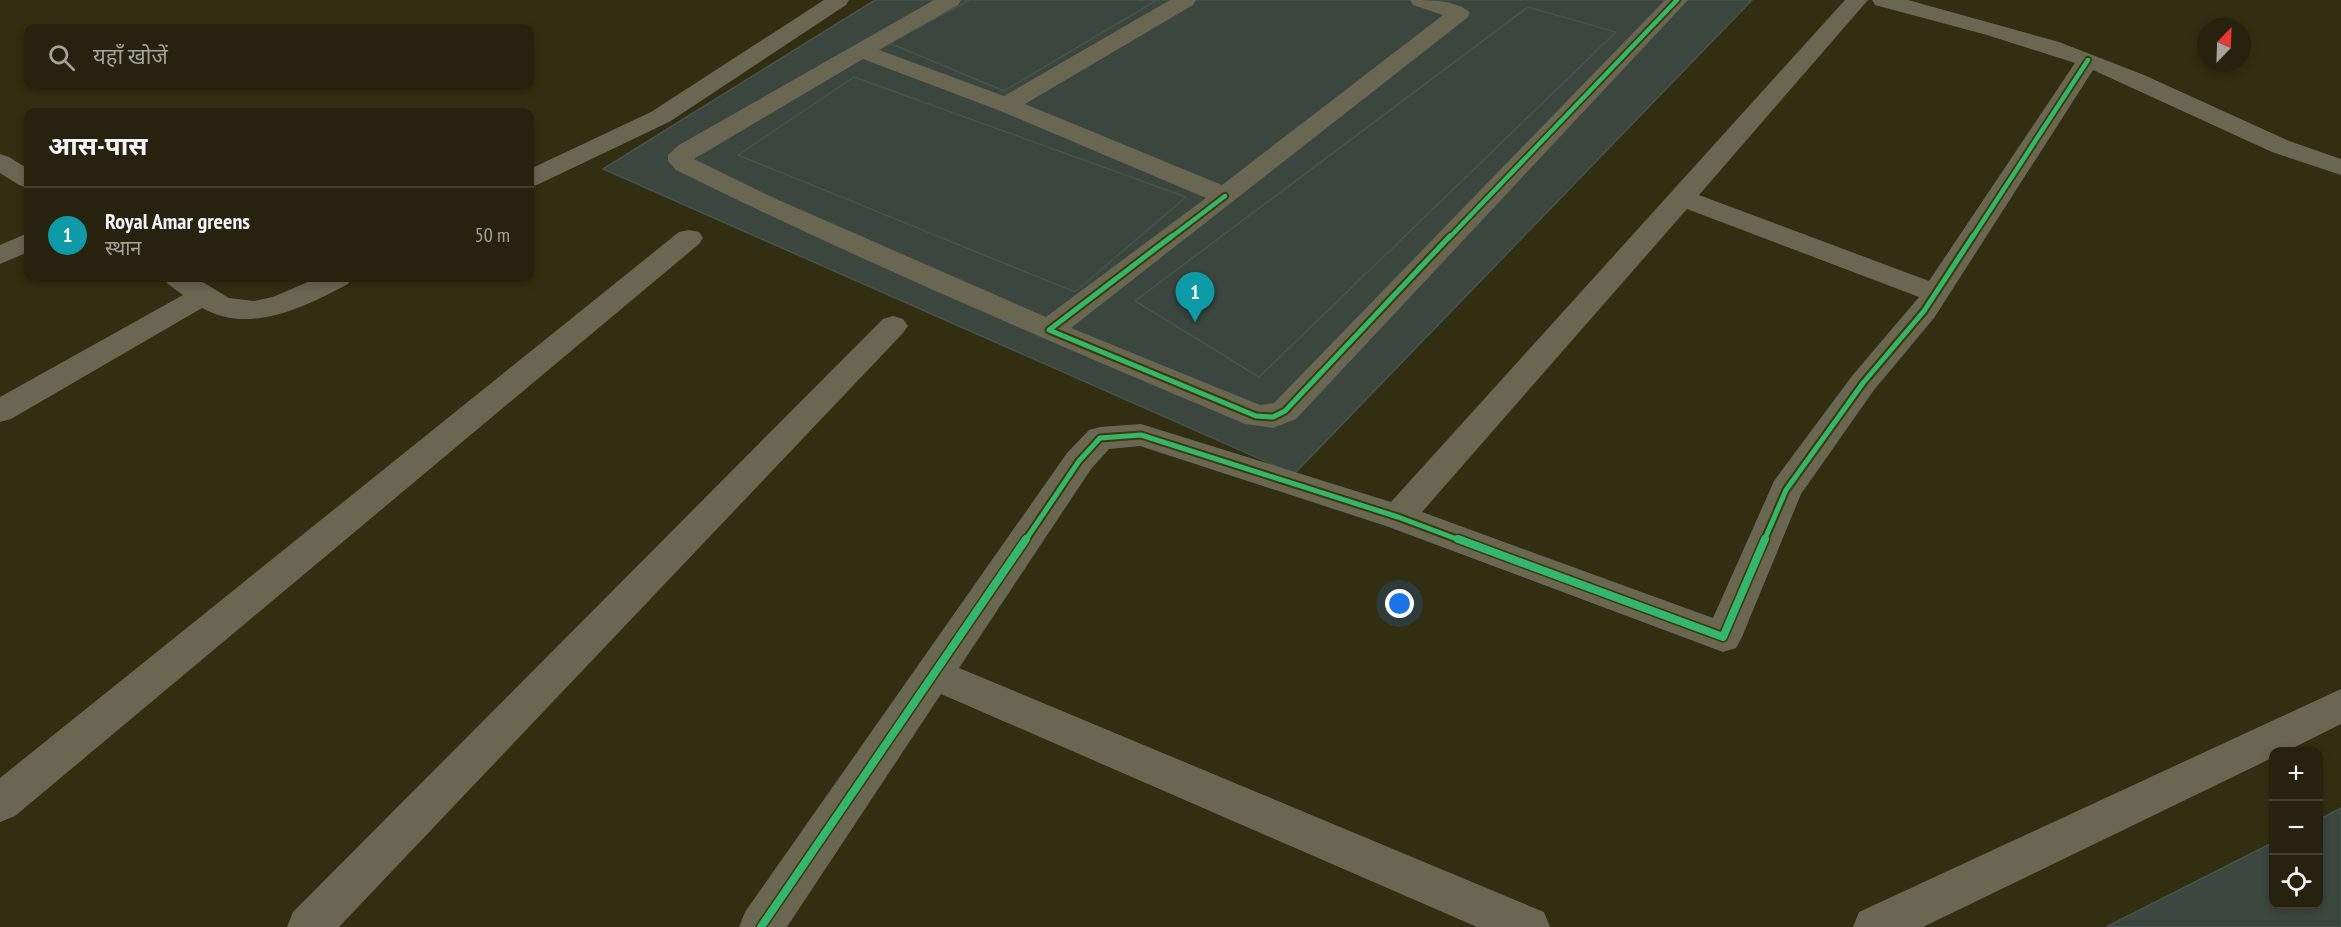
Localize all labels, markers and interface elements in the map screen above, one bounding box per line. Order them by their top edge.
north arrow [2197,18,2251,72]
search box [24,24,534,90]
icon: search [45,41,78,74]
text: यहाँ खोजें [93,42,168,70]
text: आस-पास [48,129,148,162]
text: Royal Amar greens [105,207,250,235]
text: 1 [63,222,72,248]
text: 50 m [475,222,510,248]
text: स्थान [105,235,141,261]
pin: 1 [1176,272,1214,322]
your location [1385,589,1414,618]
map controls [2269,747,2323,909]
button: + [2269,747,2323,801]
button: − [2269,801,2323,855]
button: locate [2269,855,2323,909]

